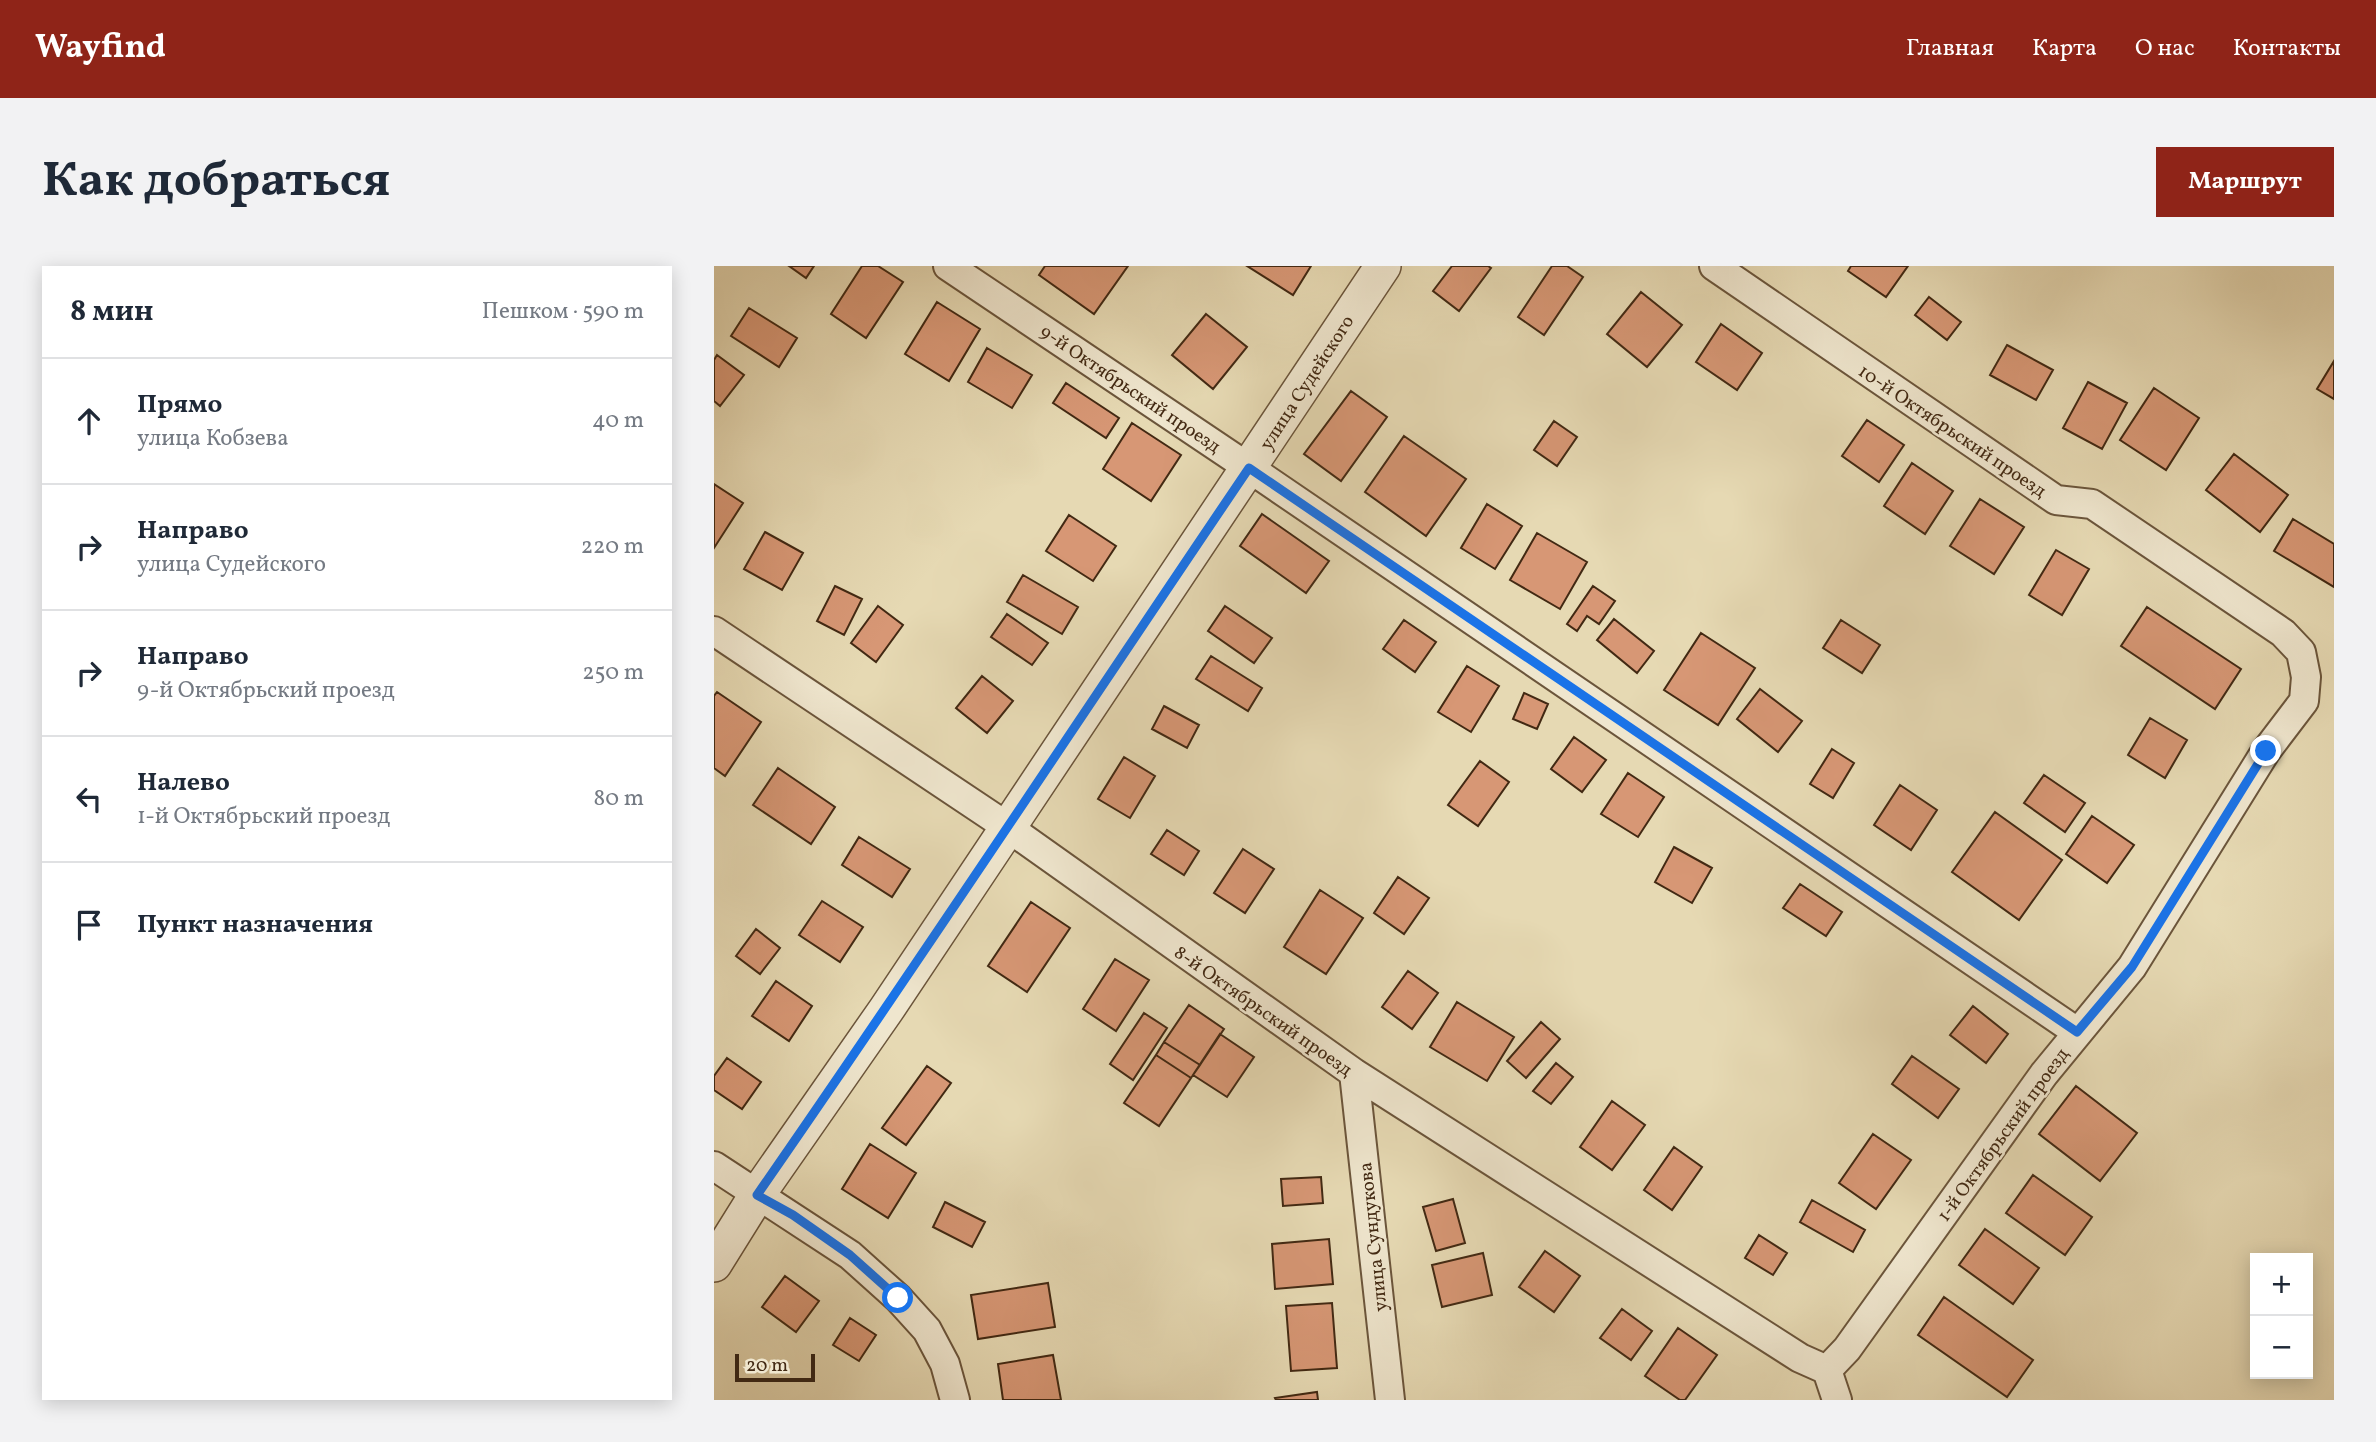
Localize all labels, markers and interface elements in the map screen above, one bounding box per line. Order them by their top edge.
text: Wayfind [35,26,166,72]
text: Главная [1906,32,1994,66]
text: Карта [2032,32,2097,66]
text: О нас [2135,32,2195,66]
text: Контакты [2233,32,2341,66]
button: Маршрут [2156,147,2334,217]
text: Как добраться [42,148,390,217]
text: 8 мин [70,291,154,333]
text: Пешком · 590 m [482,296,644,328]
street label: улица Судейского [1254,311,1361,456]
street label: 9-й Октябрьский проезд [1034,319,1226,460]
street label: 10-й Октябрьский проезд [1853,359,2051,505]
text: Прямо [137,387,222,423]
icon: ahead [70,402,108,440]
text: 40 m [592,405,644,437]
text: улица Кобзева [137,423,289,455]
text: Направо [137,513,249,549]
icon: right [70,528,108,566]
text: 220 m [581,531,644,563]
text: улица Судейского [137,549,326,581]
text: Направо [137,639,249,675]
icon: right [70,654,108,692]
text: 250 m [582,657,644,689]
text: 9-й Октябрьский проезд [137,675,395,707]
route end [2250,735,2281,766]
text: Налево [137,765,230,801]
icon: left [70,780,108,818]
text: 80 m [594,783,644,815]
text: 1-й Октябрьский проезд [137,801,390,833]
icon: arrive [70,906,108,944]
text: Пункт назначения [137,907,373,943]
street label: 8-й Октябрьский проезд [1168,940,1357,1083]
street label: 1-й Октябрьский проезд [1932,1043,2076,1227]
street label: улица Сундукова [1353,1161,1395,1313]
map controls [2250,1253,2313,1379]
button: + [2250,1253,2313,1316]
route start [882,1282,913,1313]
button: − [2250,1316,2313,1379]
scale bar [735,1351,816,1383]
text: 20 m [746,1353,788,1379]

